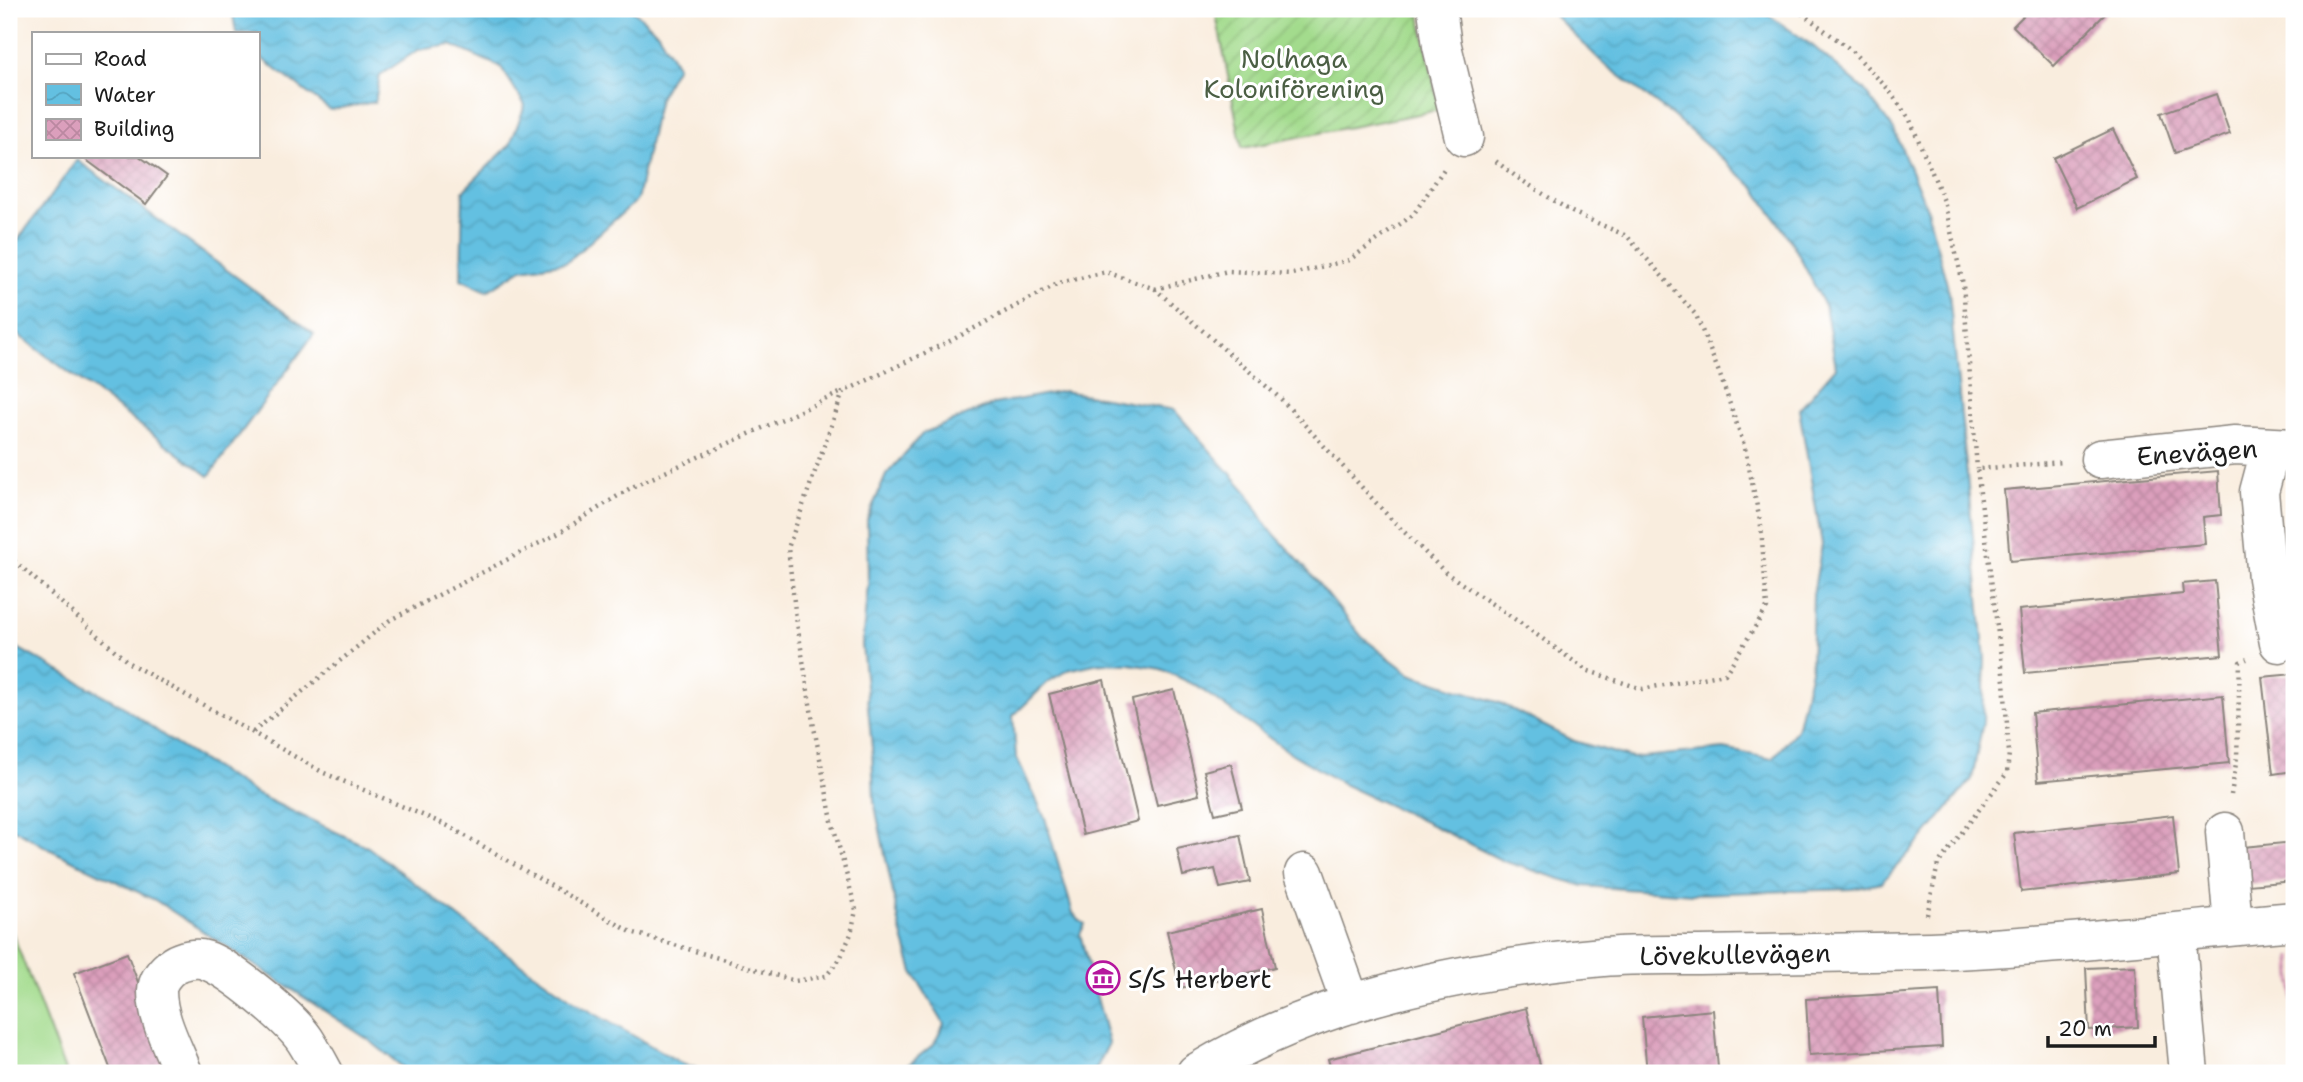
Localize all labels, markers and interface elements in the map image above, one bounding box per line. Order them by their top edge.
legend [32,32,259,158]
park label: Nolhaga Koloniförening [1203,41,1385,106]
text: Road [94,45,147,73]
text: Water [94,81,156,109]
text: Building [94,115,174,143]
street label: Enevägen [2135,430,2259,474]
street label: Lövekullevägen [1639,935,1831,973]
museum icon: S/S Herbert [1084,959,1122,997]
place label: S/S Herbert [1128,961,1272,996]
scale bar [2048,1005,2154,1049]
text: 20 m [2058,1015,2112,1043]

